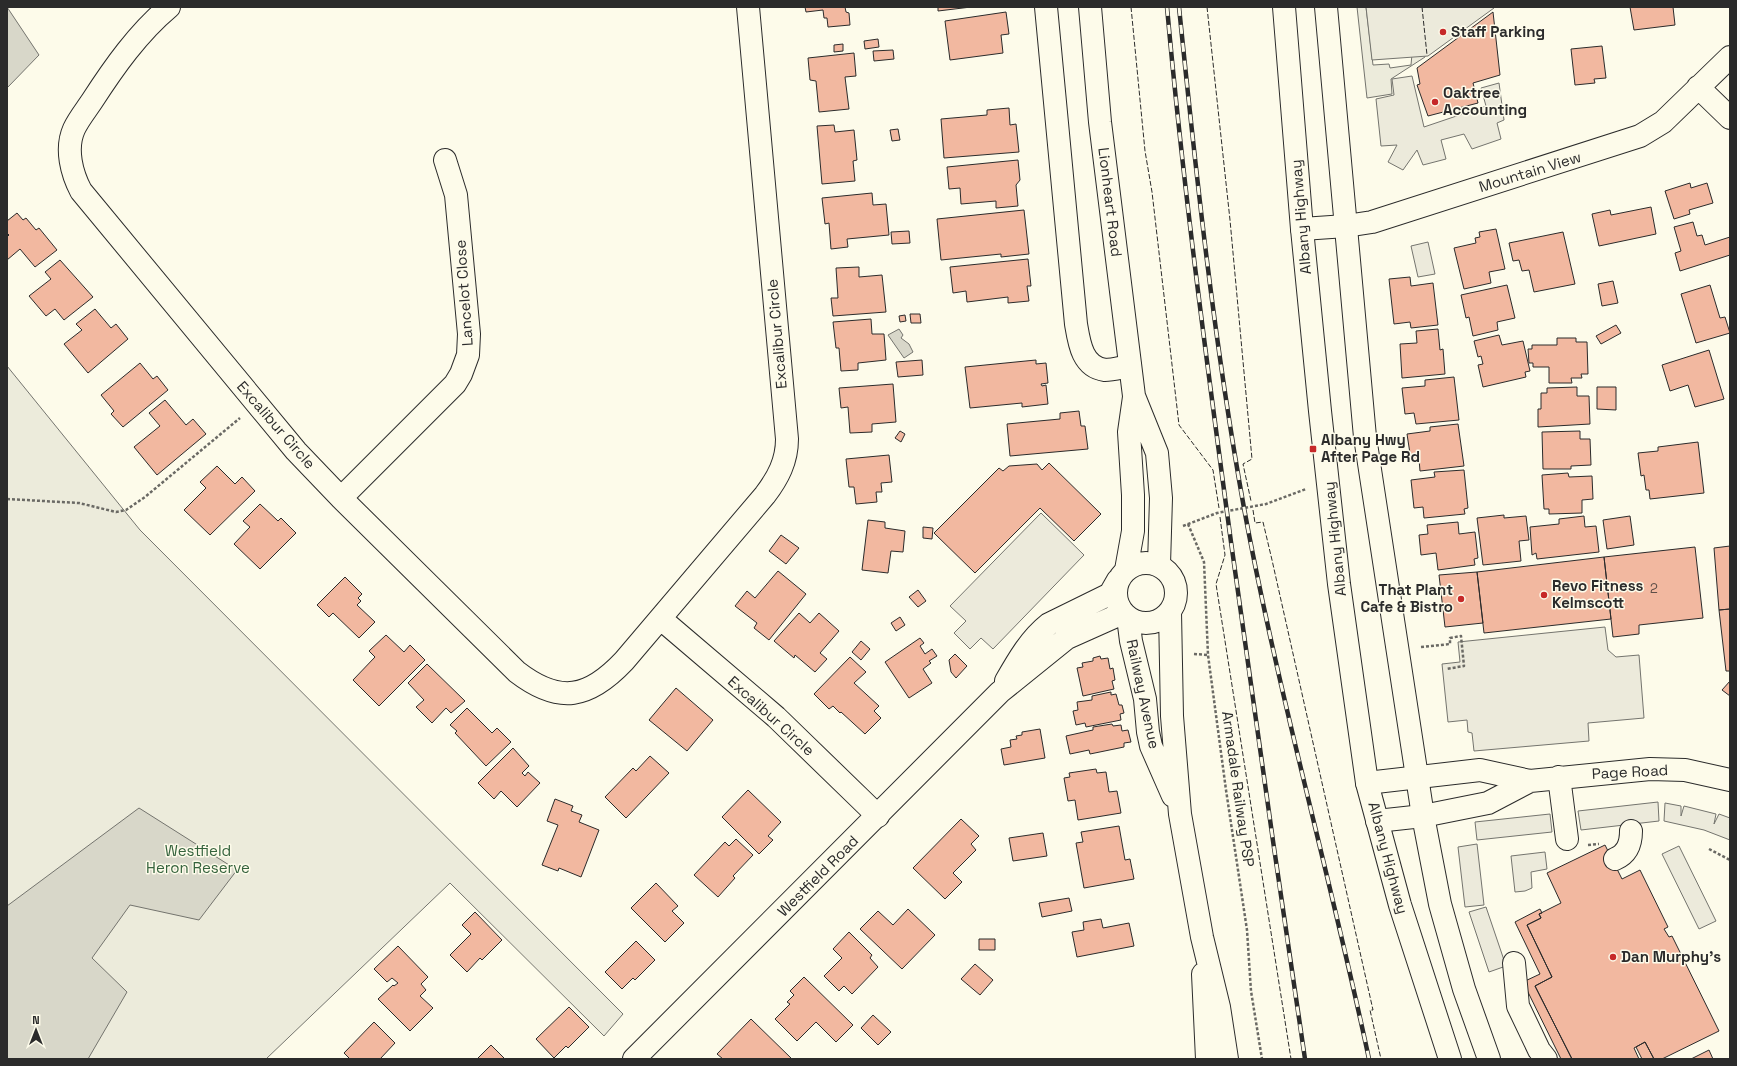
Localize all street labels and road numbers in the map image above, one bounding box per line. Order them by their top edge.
street label: Lionheart Road [1094,146,1127,258]
street label: Mountain View [1476,147,1583,196]
street label: Albany Highway [1286,159,1315,275]
street label: Lancelot Close [450,239,477,347]
street label: Excalibur Circle [762,278,791,390]
street label: Excalibur Circle [233,377,320,473]
street label: Albany Highway [1319,481,1350,597]
street label: Railway Avenue [1123,637,1164,751]
street label: Excalibur Circle [724,672,819,760]
street label: Armadale Railway PSP [1218,710,1259,868]
street label: Page Road [1591,760,1669,783]
street label: Albany Highway [1364,800,1413,916]
street label: Westfield Road [773,831,862,920]

